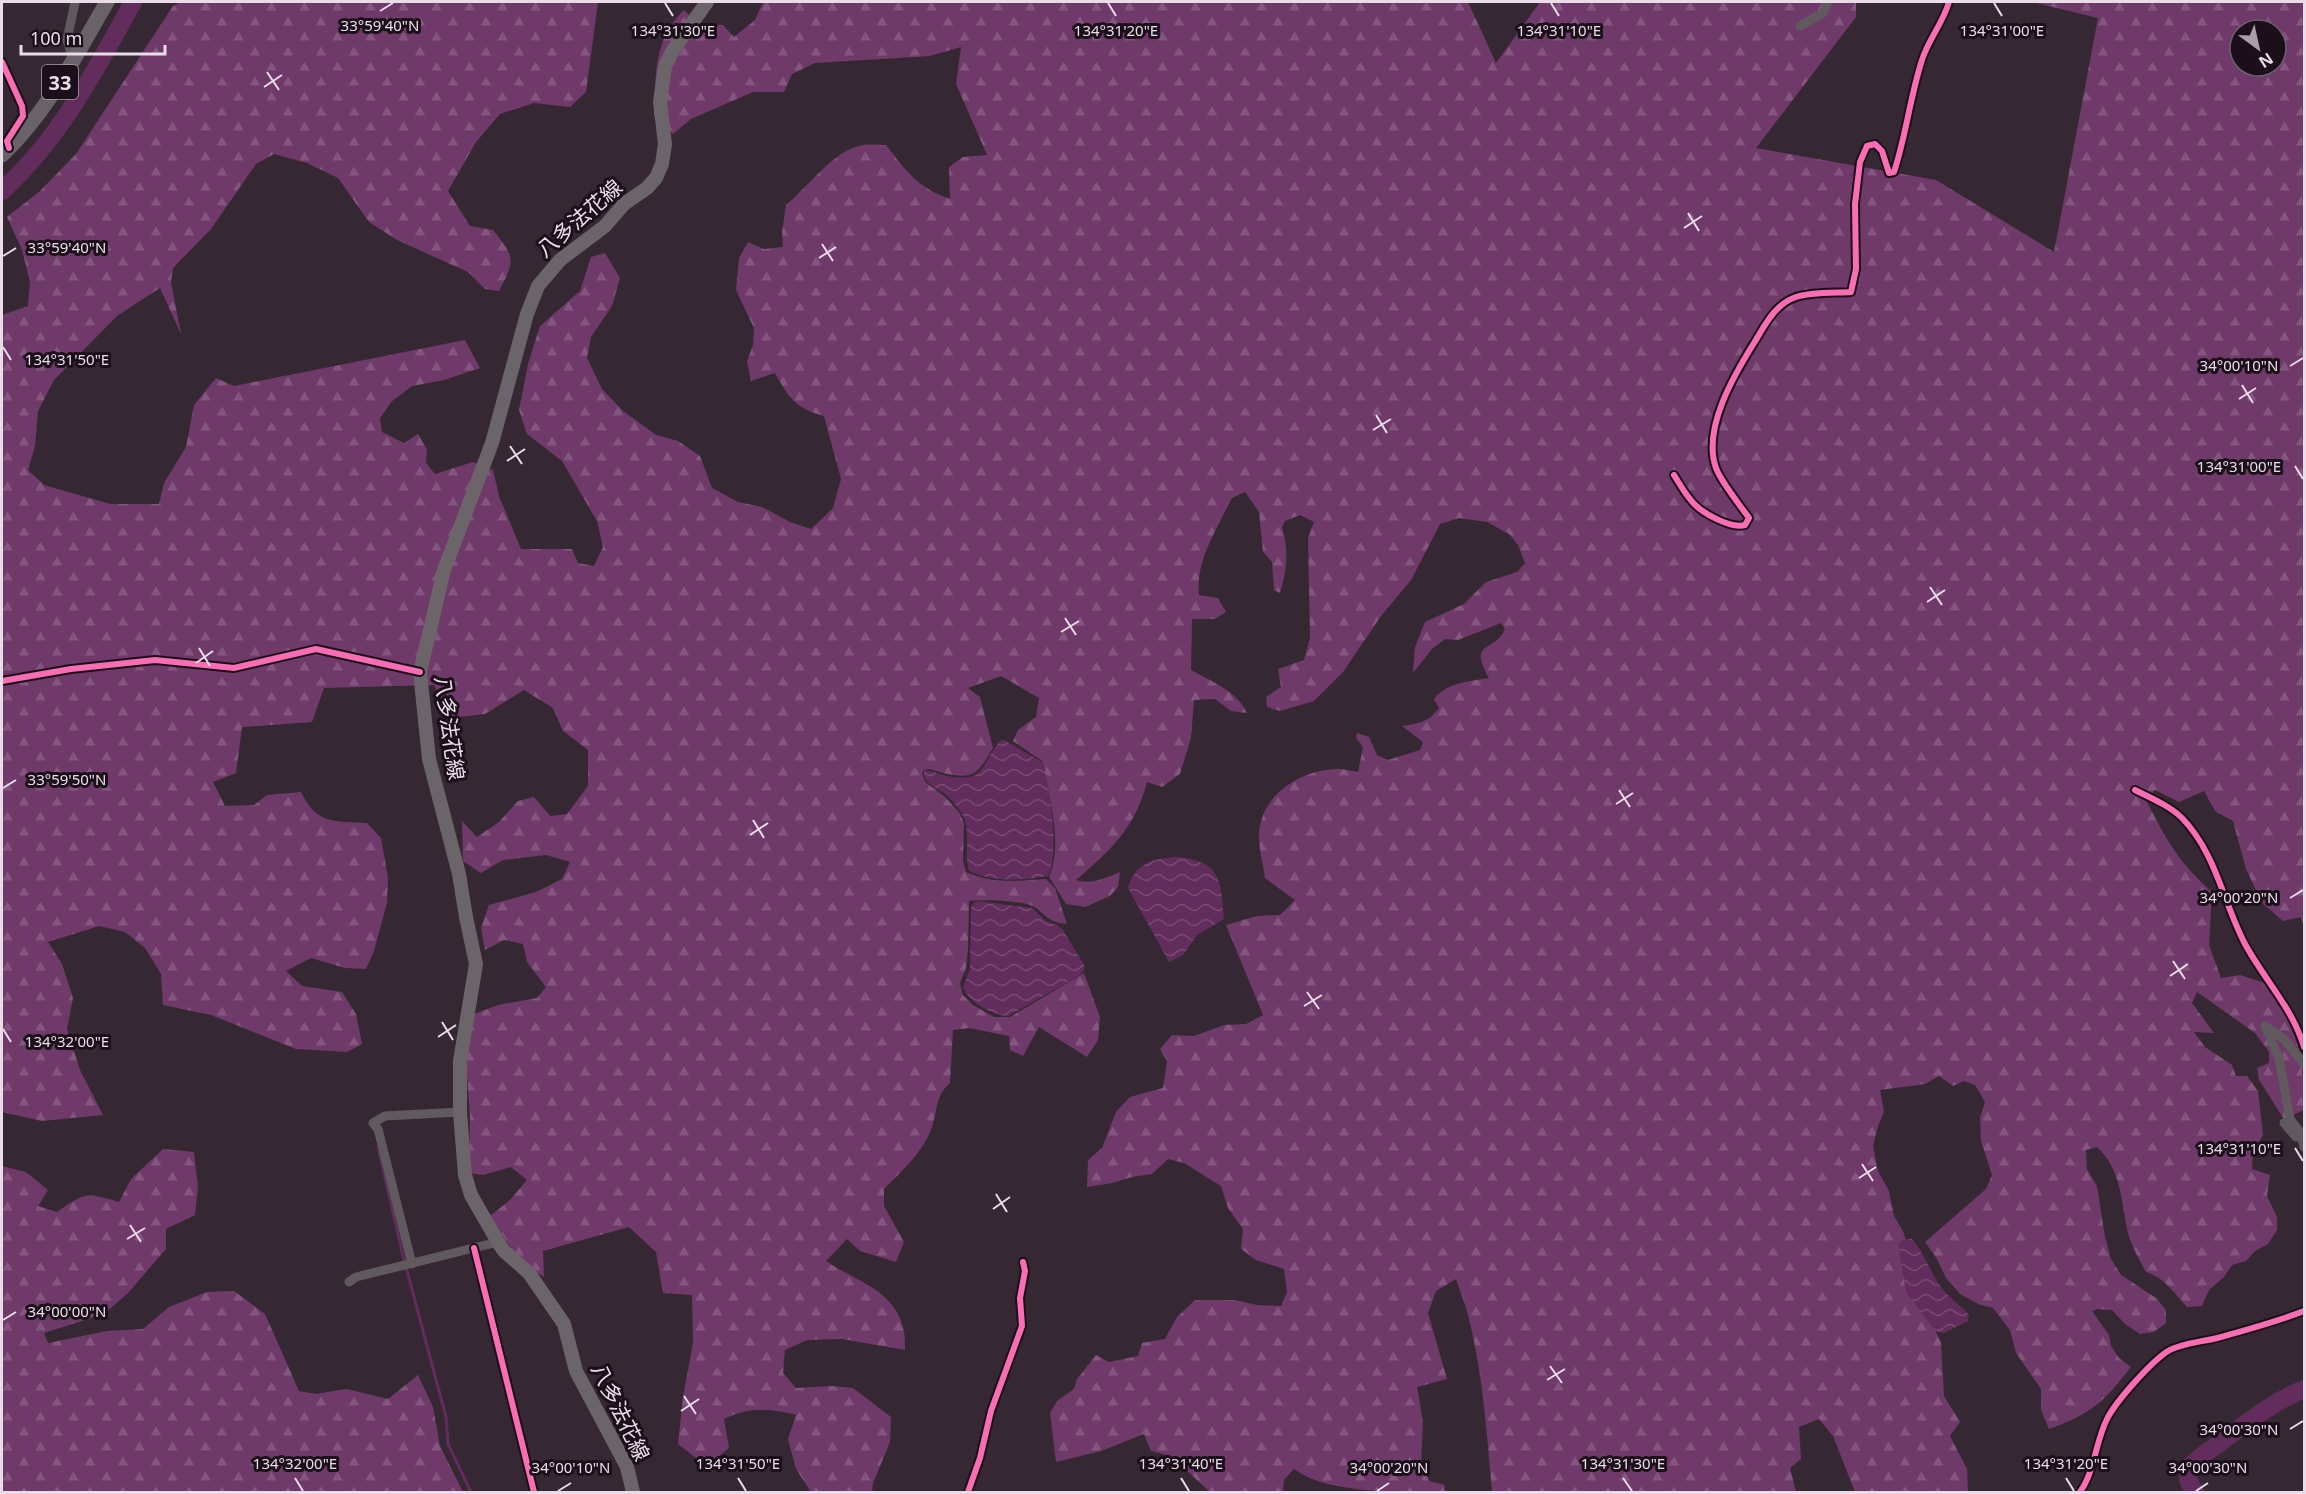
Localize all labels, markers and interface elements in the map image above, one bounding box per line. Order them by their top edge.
text: 33°59'40"N [341,15,419,35]
scale bar [21,18,165,56]
north arrow [2228,18,2288,78]
text: 134°31'30"E [631,20,715,40]
text: 134°31'20"E [1074,20,1158,40]
text: 134°31'10"E [1517,20,1601,40]
text: 134°31'00"E [1960,20,2044,40]
text: 100 m [30,26,82,50]
text: N [2255,48,2278,73]
road number: 33 [42,65,78,99]
street label: 八多法花線 [530,173,628,263]
text: 33°59'40"N [28,237,106,257]
text: 134°31'50"E [25,349,109,369]
text: 34°00'10"N [2200,355,2278,375]
text: 134°31'00"E [2197,456,2281,476]
street label: 八多法花線 [429,674,471,782]
text: 33°59'50"N [28,769,106,789]
text: 34°00'20"N [2200,887,2278,907]
text: 134°32'00"E [25,1031,109,1051]
text: 134°31'10"E [2197,1138,2281,1158]
text: 34°00'00"N [28,1301,106,1321]
street label: 八多法花線 [585,1359,657,1465]
text: 34°00'30"N [2200,1419,2278,1439]
text: 134°32'00"E [253,1453,337,1473]
text: 134°31'50"E [696,1453,780,1473]
text: 134°31'40"E [1139,1453,1223,1473]
text: 134°31'30"E [1581,1453,1665,1473]
text: 134°31'20"E [2024,1453,2108,1473]
text: 34°00'10"N [532,1457,610,1477]
text: 34°00'20"N [1350,1457,1428,1477]
text: 34°00'30"N [2169,1457,2247,1477]

